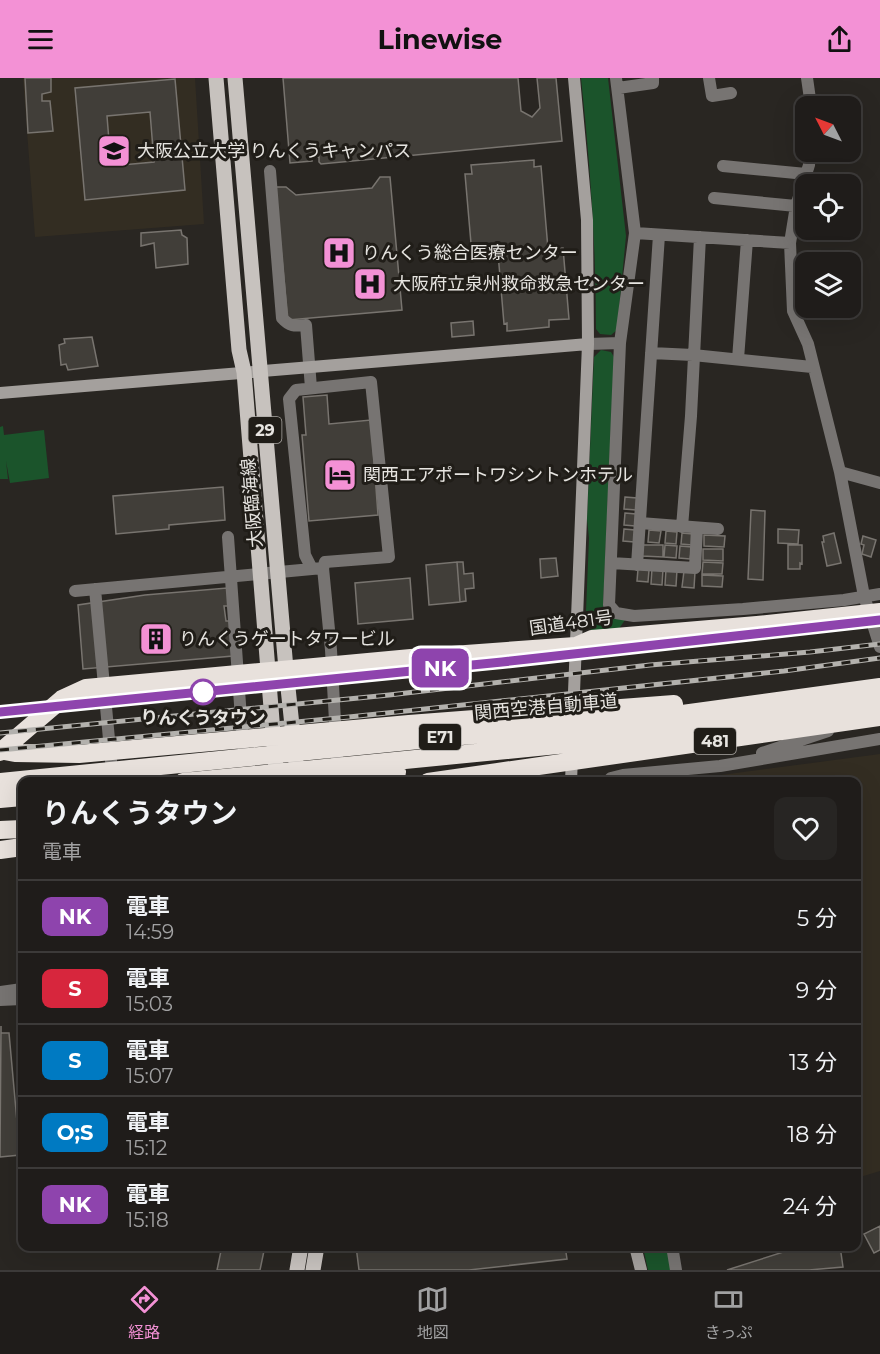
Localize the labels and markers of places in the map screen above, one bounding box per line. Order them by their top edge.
school or university icon: 大阪公立大学 りんくうキャンパス [96,133,132,169]
place label: 大阪公立大学 りんくうキャンパス [137,140,411,162]
hospital icon: りんくう総合医療センター [321,235,357,271]
place label: りんくう総合医療センター [362,242,578,264]
hospital icon: 大阪府立泉州救命救急センター [352,266,388,302]
place label: 大阪府立泉州救命救急センター [393,273,645,295]
hotel icon: 関西エアポートワシントンホテル [322,457,358,493]
place label: 関西エアポートワシントンホテル [363,464,633,486]
building icon: りんくうゲートタワービル [138,621,174,657]
place label: りんくうゲートタワービル [179,628,395,650]
marker: りんくうタウン [190,679,216,705]
place label: りんくうタウン [140,707,266,729]

